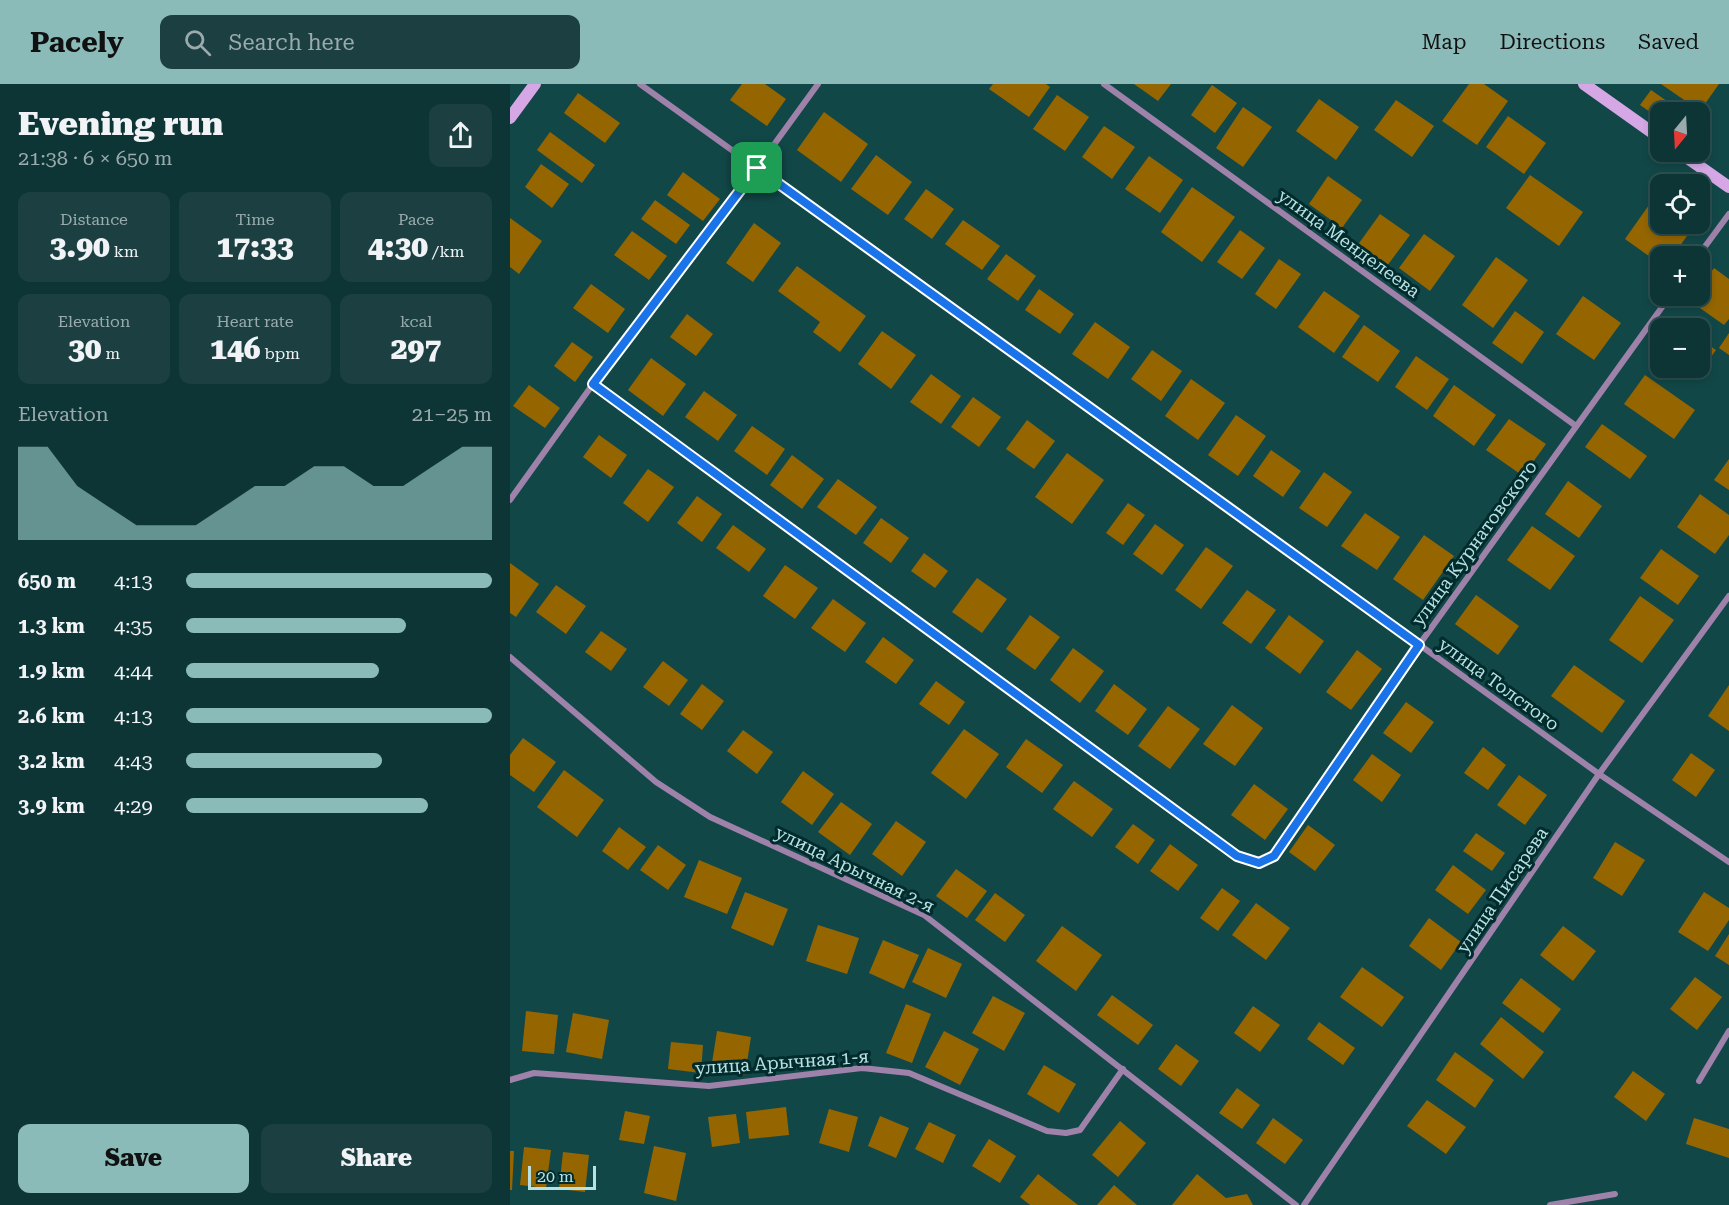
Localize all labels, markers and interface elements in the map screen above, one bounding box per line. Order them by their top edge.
search box [160,15,580,69]
text: Pacely [30,26,124,59]
icon: search [181,26,214,59]
text: Search here [229,30,355,55]
text: Map [1422,30,1466,54]
text: Directions [1499,30,1605,54]
text: Saved [1638,30,1699,54]
north arrow [1650,102,1710,162]
map controls [1650,102,1710,378]
text: Evening run [18,104,223,143]
button: share [429,104,492,167]
pin [731,142,782,193]
text: 21:38 · 6 × 650 m [18,146,173,170]
icon: arrive [740,151,773,184]
button: locate [1650,174,1710,234]
street label: улица Менделеева [1274,184,1424,302]
text: Distance [60,210,128,229]
text: Time [235,210,275,229]
text: Pace [398,210,434,229]
text: 3.90 [49,229,110,264]
text: 17:33 [216,229,294,264]
text: 4:30 [368,229,428,264]
text: km [110,242,139,261]
text: /km [428,242,464,261]
button: + [1650,246,1710,306]
text: Elevation [58,312,130,331]
text: Heart rate [217,312,293,331]
text: kcal [400,312,432,331]
button: − [1650,318,1710,378]
text: 30 [68,331,101,366]
text: 146 [210,331,260,366]
text: 297 [391,331,441,366]
text: m [101,344,120,363]
text: bpm [260,344,300,363]
text: Elevation [18,402,109,426]
text: 21–25 m [412,402,492,426]
street label: улица Курнатовского [1407,456,1541,630]
text: 650 m [18,569,76,593]
text: 4:13 [114,569,153,593]
text: 1.3 km [18,614,85,638]
text: 4:35 [114,614,153,638]
street label: улица Толстого [1435,633,1563,735]
text: 1.9 km [18,659,85,683]
text: 4:44 [114,659,153,683]
text: 2.6 km [18,704,85,728]
text: 4:13 [114,704,153,728]
text: 3.2 km [18,749,85,773]
text: 4:43 [114,749,153,773]
text: 3.9 km [18,794,85,818]
text: 4:29 [114,794,153,818]
street label: улица Арычная 2-я [772,821,938,917]
street label: улица Писарева [1452,823,1552,957]
street label: улица Арычная 1-я [694,1045,870,1079]
button: Save [18,1124,249,1193]
button: Share [261,1124,492,1193]
scale bar [528,1163,596,1190]
text: 20 m [537,1167,574,1186]

